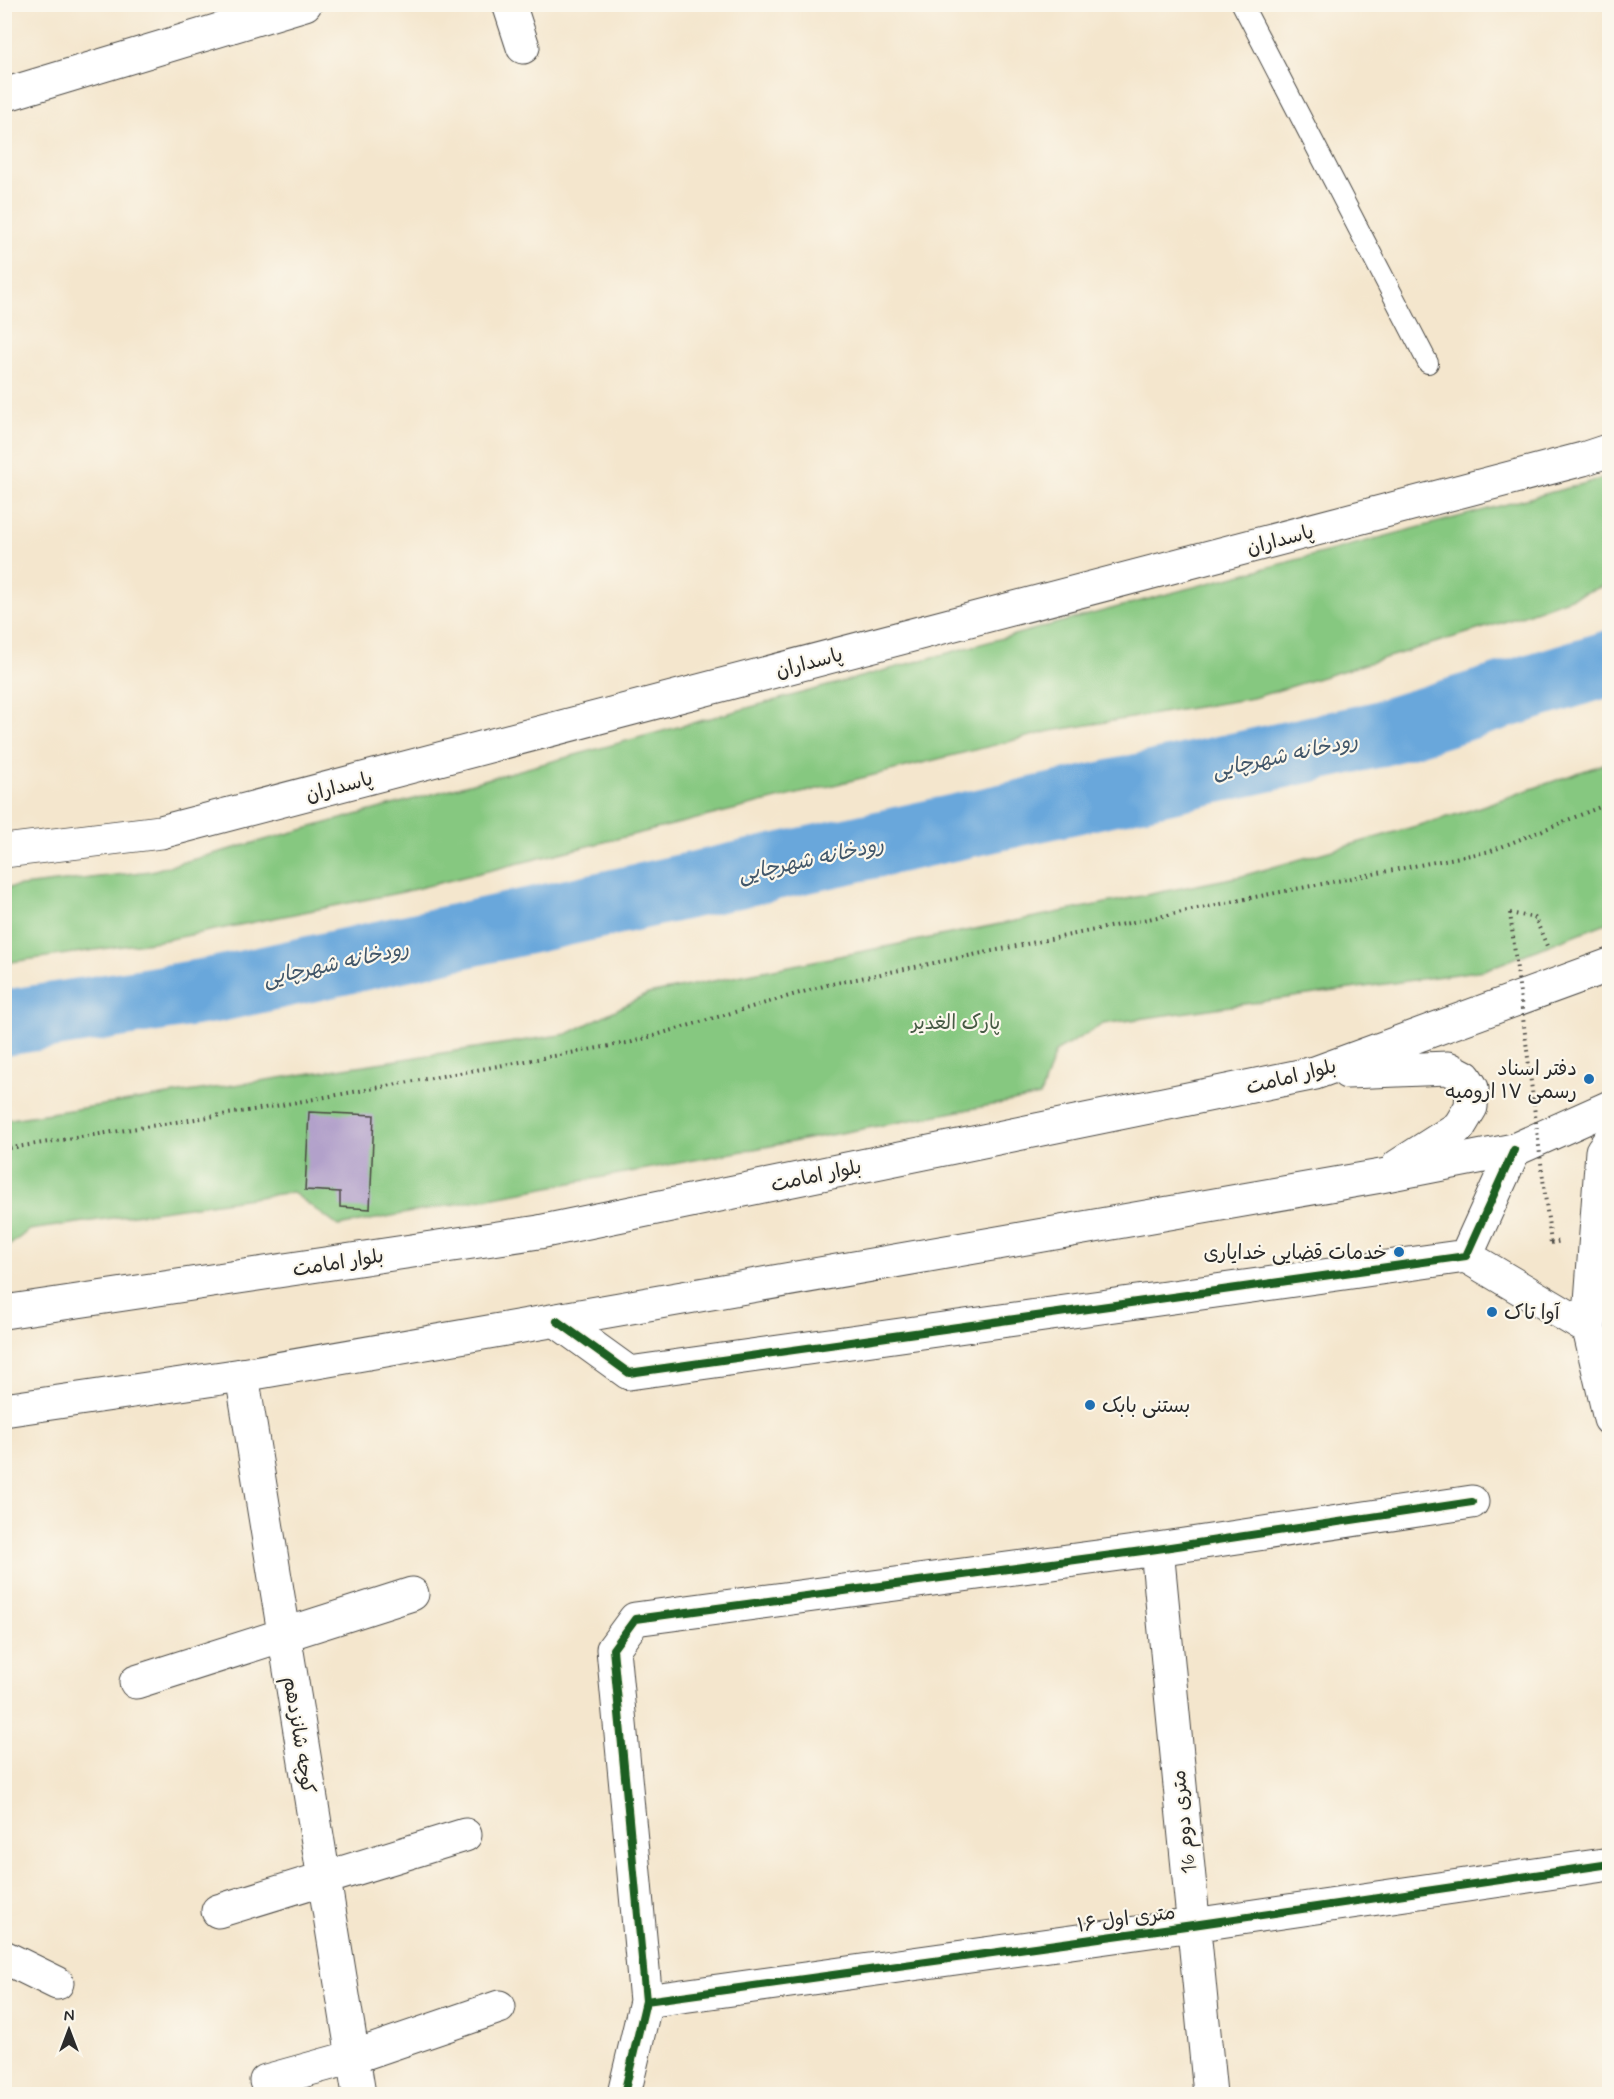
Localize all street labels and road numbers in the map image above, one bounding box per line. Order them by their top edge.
street label: پاسداران [1244,519,1317,562]
street label: پاسداران [773,642,846,685]
street label: پاسداران [303,766,376,809]
street label: بلوار امامت [1243,1053,1339,1102]
street label: بلوار امامت [768,1154,864,1199]
street label: بلوار امامت [291,1243,386,1284]
street label: کوچه شانزدهم [276,1675,321,1796]
street label: 16 متری دوم [1166,1768,1204,1875]
street label: ۱۶ متری اول [1075,1899,1177,1940]

